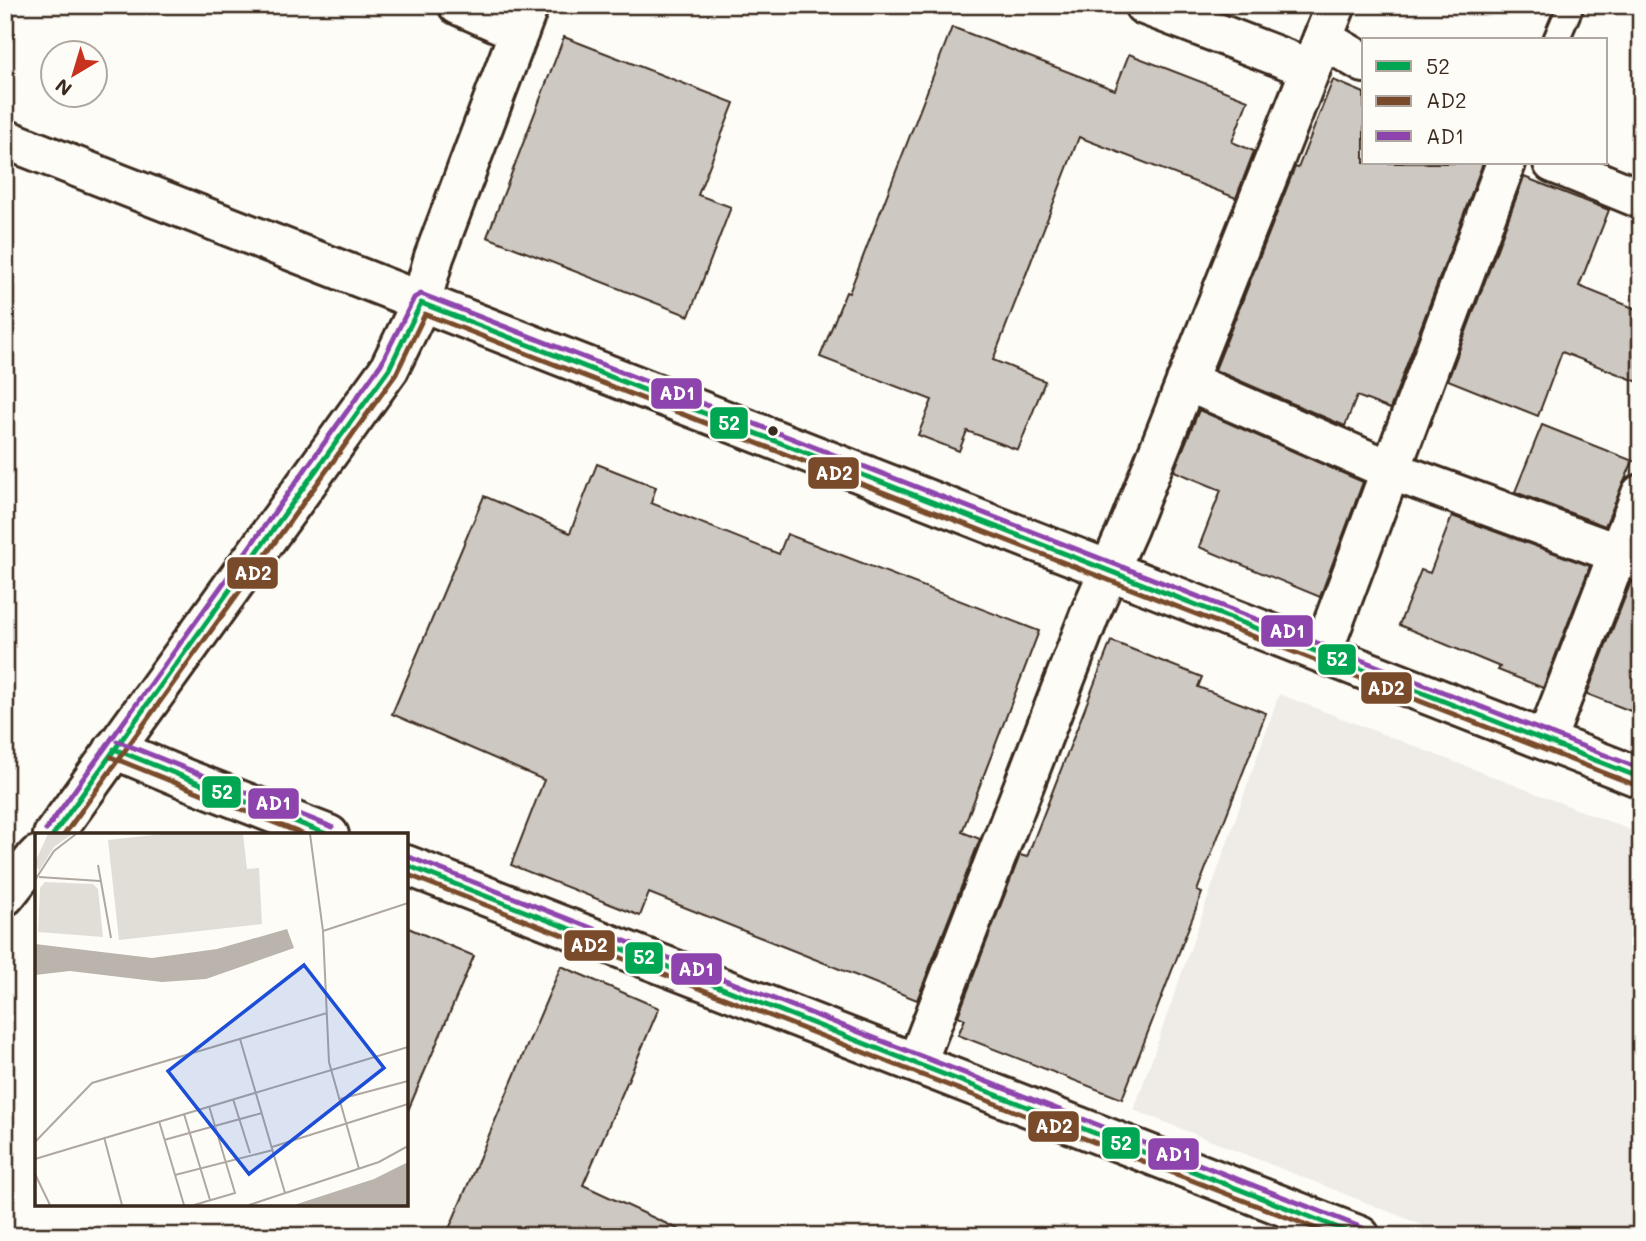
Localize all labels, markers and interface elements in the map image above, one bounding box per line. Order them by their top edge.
north arrow [38,38,108,108]
legend [1362,38,1608,164]
text: 52 [1426,52,1450,79]
text: N [50,74,77,102]
text: AD2 [1426,86,1467,113]
text: AD1 [1426,122,1464,149]
line badge: AD1 [650,377,703,410]
text: AD1 [659,380,695,405]
line badge: 52 [709,406,749,440]
text: 52 [718,410,740,435]
unlabelled marker [766,424,780,438]
line badge: AD2 [807,456,860,490]
text: AD2 [815,460,853,485]
line badge: AD2 [226,556,279,590]
text: AD2 [234,560,272,585]
line badge: AD1 [1260,614,1314,648]
text: AD1 [1269,618,1305,643]
line badge: 52 [1317,643,1357,676]
text: 52 [1326,646,1348,671]
line badge: AD2 [1360,671,1413,705]
text: AD2 [1367,675,1405,700]
line badge: 52 [201,775,242,809]
text: 52 [211,779,233,804]
line badge: AD1 [247,787,300,820]
text: AD1 [255,790,291,815]
inset map [35,833,408,1206]
line badge: AD2 [563,929,616,962]
text: AD2 [570,932,608,957]
line badge: 52 [624,941,664,975]
text: 52 [633,944,655,969]
line badge: AD1 [670,952,723,986]
text: AD1 [678,956,714,981]
line badge: AD2 [1027,1110,1080,1143]
text: AD2 [1035,1113,1073,1138]
line badge: 52 [1101,1126,1141,1160]
text: 52 [1110,1130,1132,1155]
line badge: AD1 [1147,1137,1200,1171]
text: AD1 [1155,1141,1191,1166]

